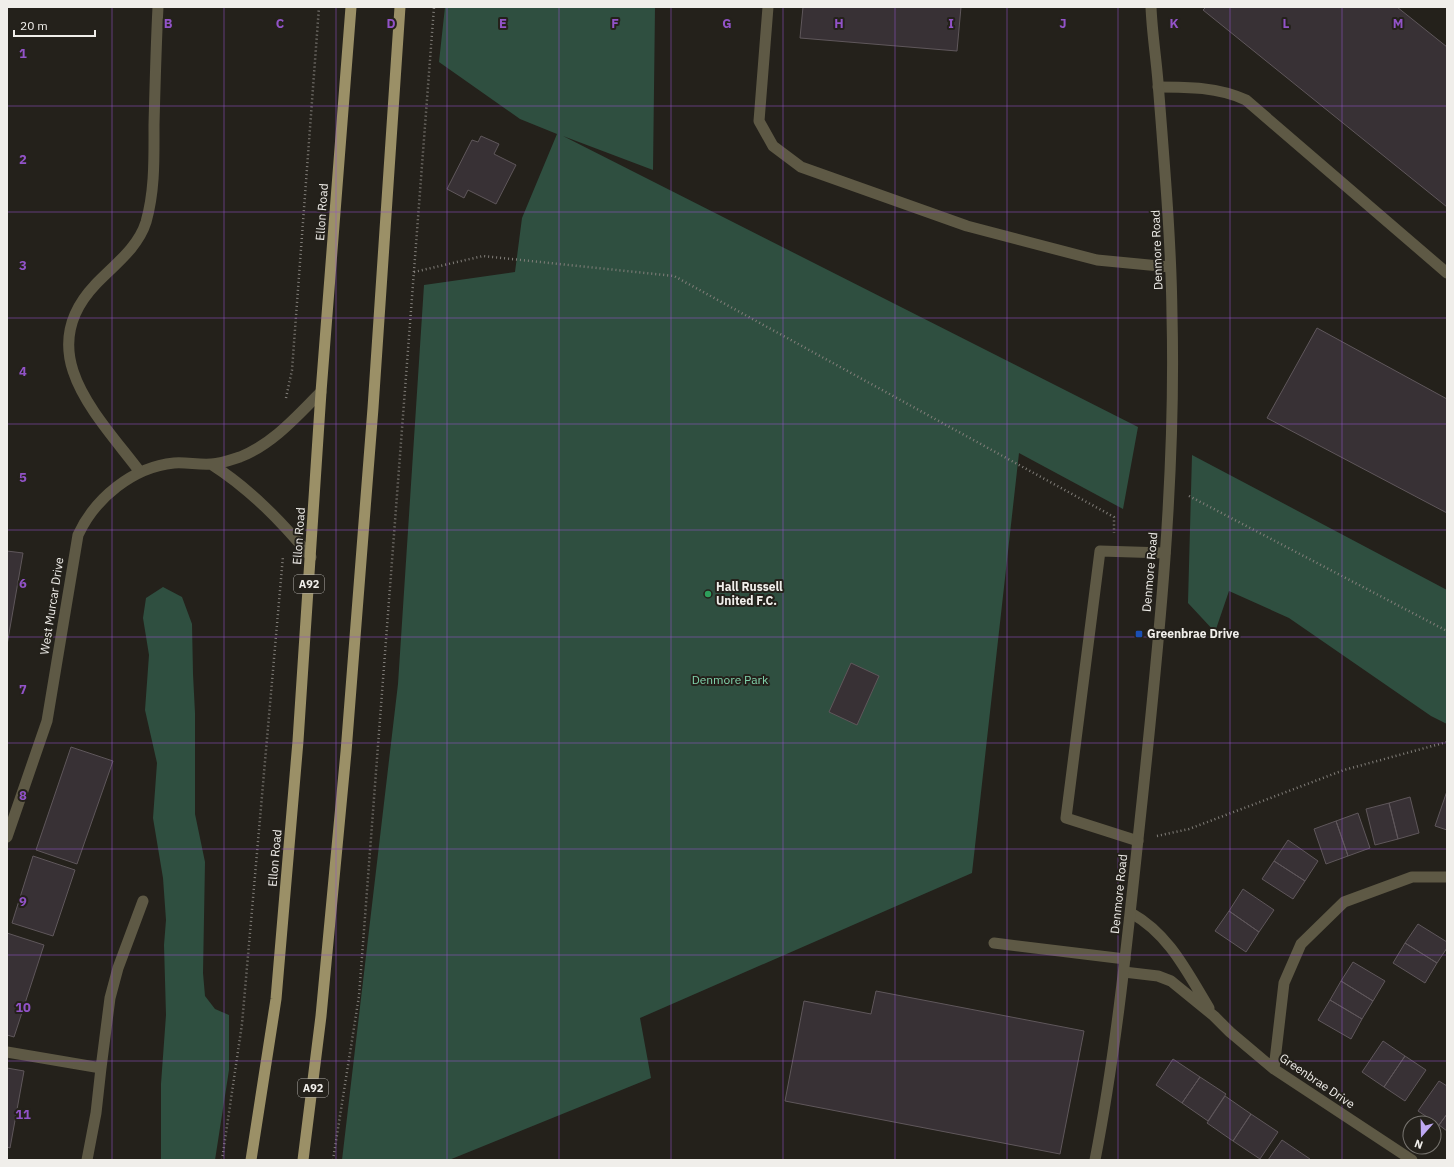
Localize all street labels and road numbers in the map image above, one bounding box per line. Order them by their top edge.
street label: Ellon Road [312,183,331,241]
street label: Denmore Road [1148,210,1165,290]
street label: Ellon Road [289,507,308,565]
street label: Denmore Road [1139,531,1160,612]
street label: West Murcar Drive [36,556,67,656]
road number: A92 [294,575,324,593]
street label: Ellon Road [265,829,284,887]
street label: Denmore Road [1107,853,1130,935]
street label: Greenbrae Drive [1277,1050,1358,1112]
road number: A92 [298,1079,328,1097]

